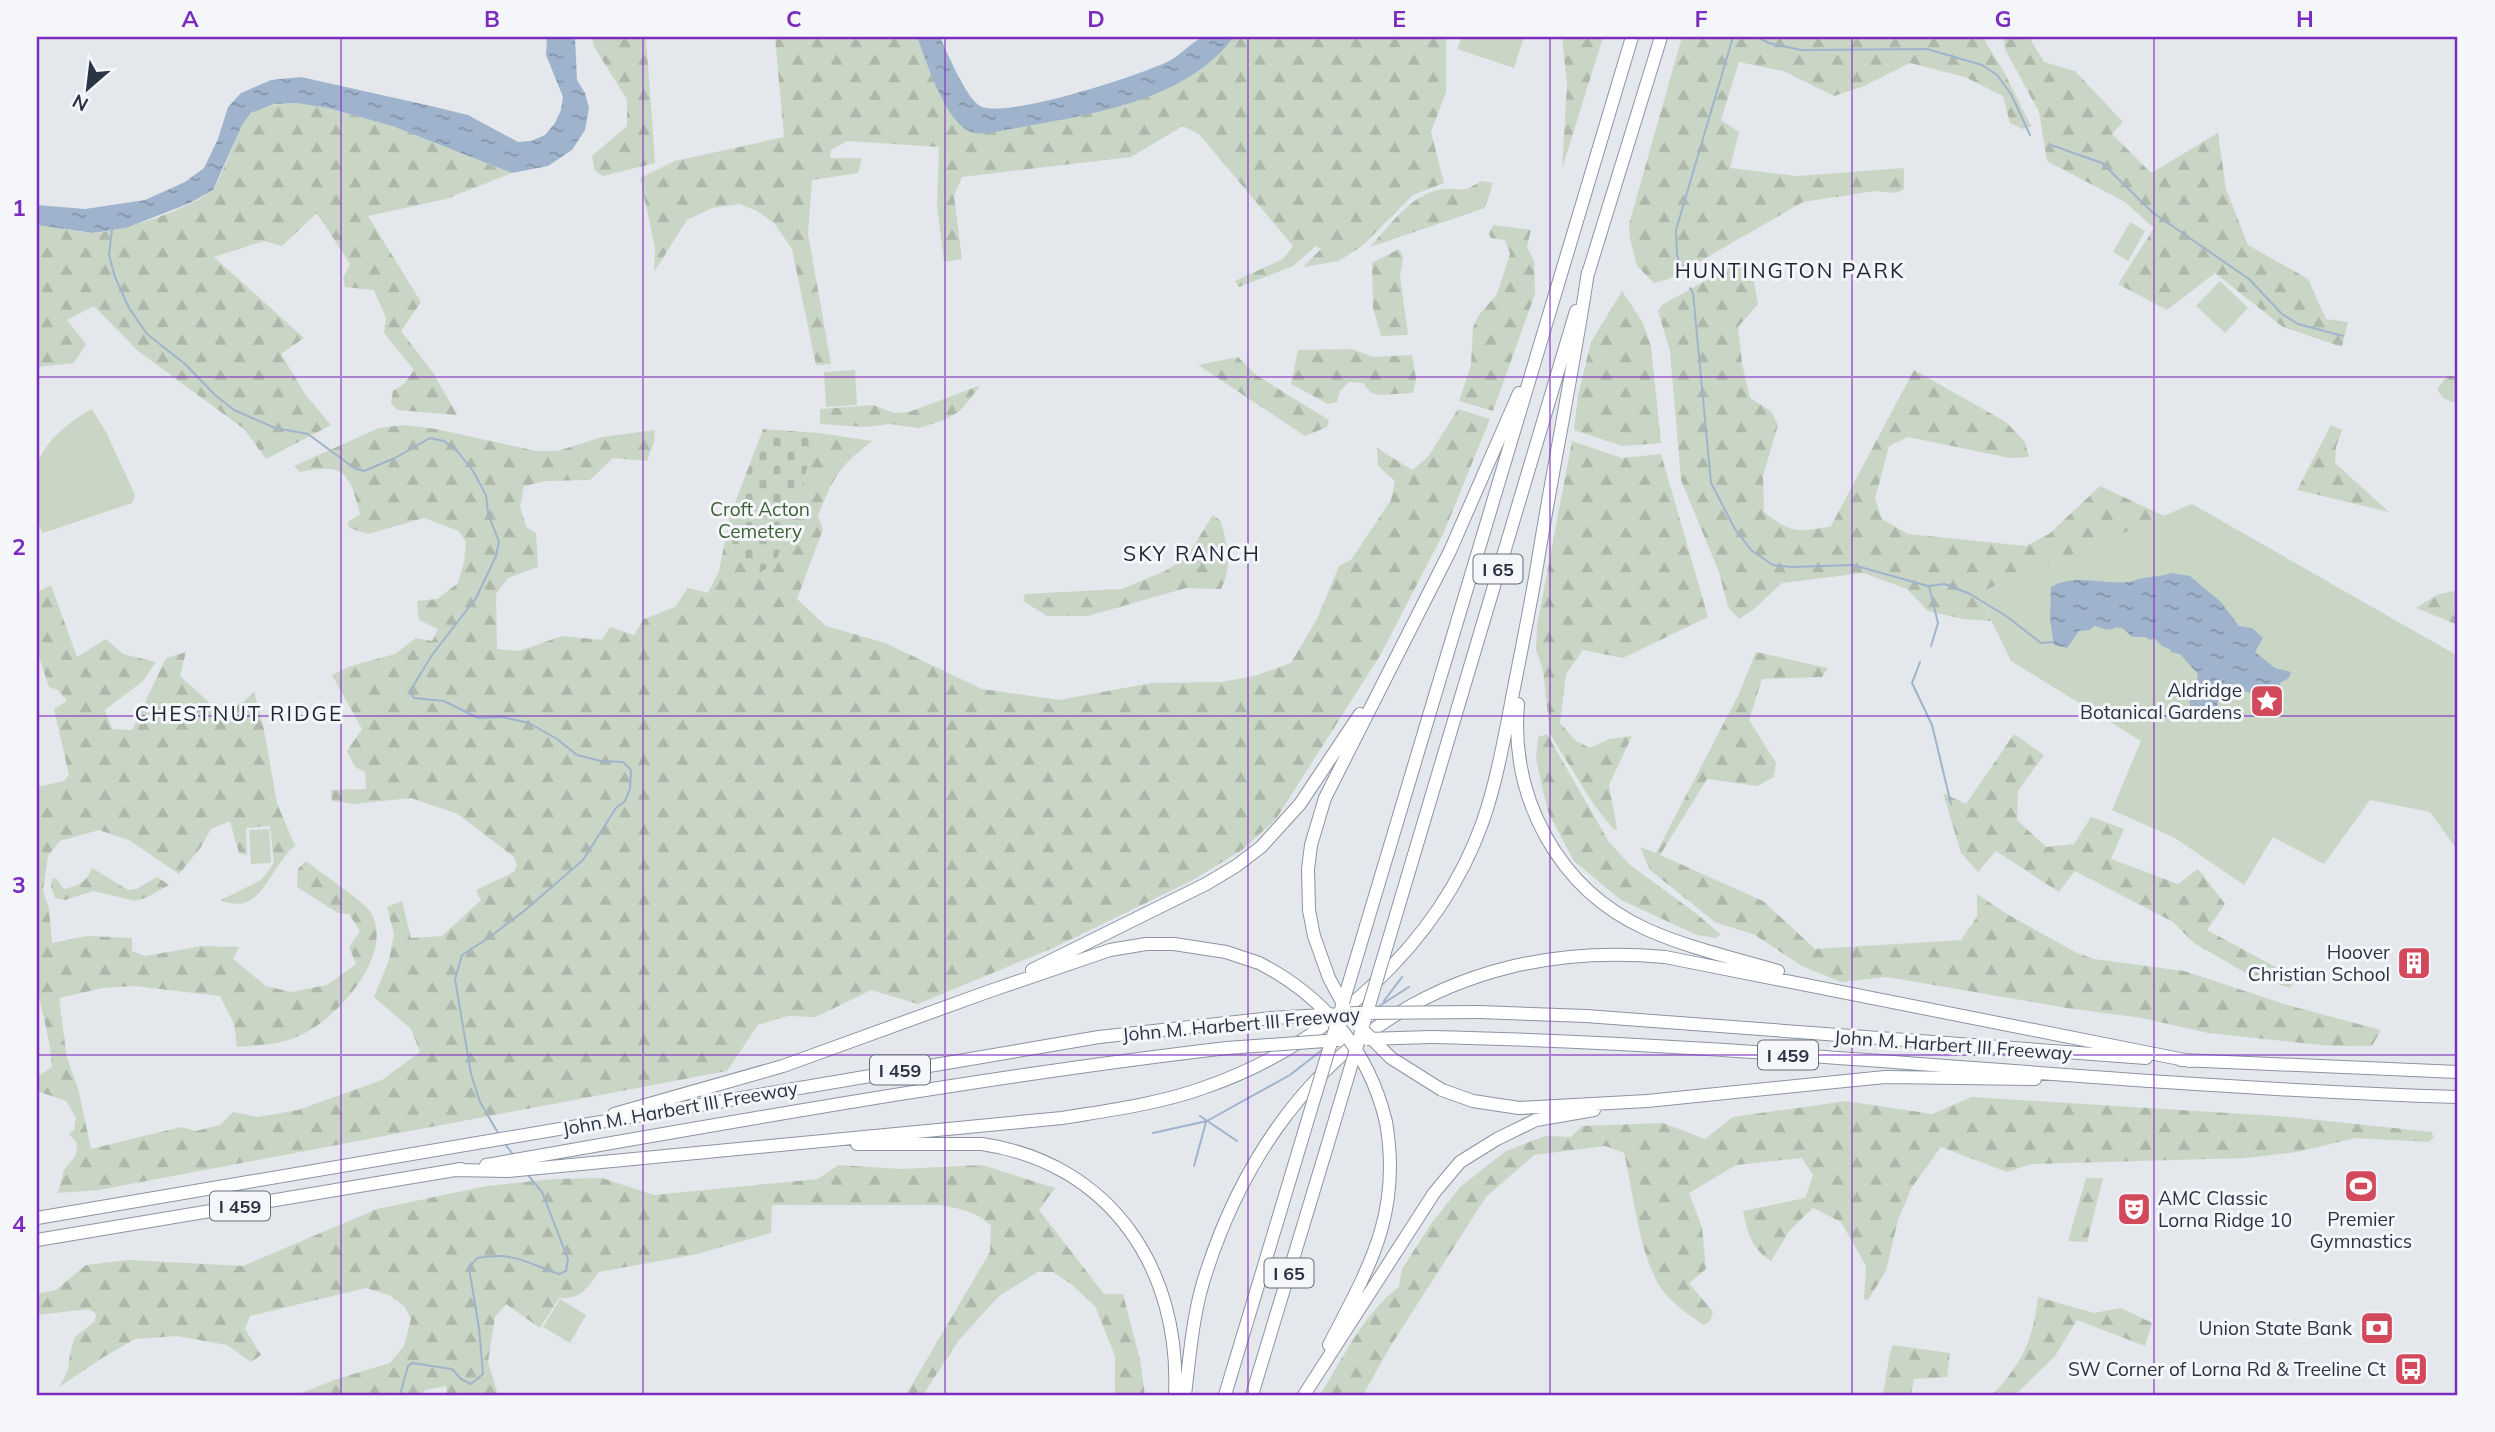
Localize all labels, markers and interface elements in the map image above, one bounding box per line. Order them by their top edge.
text: A [181,4,199,33]
text: B [484,4,500,33]
text: C [786,4,802,33]
text: D [1087,4,1105,33]
text: E [1392,4,1406,33]
text: F [1694,4,1708,33]
text: G [1994,4,2012,33]
text: H [2296,4,2314,33]
north arrow [52,52,122,122]
text: N [68,89,92,117]
text: 1 [12,193,26,222]
district label: HUNTINGTON PARK [1675,257,1905,283]
park label: Croft Acton Cemetery [710,497,810,543]
text: 2 [12,532,26,561]
district label: SKY RANCH [1123,540,1261,566]
road number: I 65 [1474,554,1522,584]
place label: Aldridge Botanical Gardens [2080,678,2242,724]
place icon: Aldridge Botanical Gardens [2248,682,2286,720]
district label: CHESTNUT RIDGE [135,700,343,726]
text: 3 [12,870,26,899]
place label: Hoover Christian School [2248,940,2390,986]
building icon: Hoover Christian School [2395,944,2433,982]
street label: John M. Harbert III Freeway [1121,1002,1361,1046]
street label: John M. Harbert III Freeway [1833,1025,2073,1065]
road number: I 459 [1758,1040,1818,1070]
road number: I 459 [870,1056,930,1084]
street label: John M. Harbert III Freeway [560,1075,800,1141]
sports icon: Premier Gymnastics [2342,1167,2380,1205]
place label: AMC Classic Lorna Ridge 10 [2158,1186,2292,1232]
theatre icon: AMC Classic Lorna Ridge 10 [2115,1190,2153,1228]
road number: I 459 [210,1191,270,1220]
place label: Premier Gymnastics [2310,1207,2412,1253]
text: 4 [12,1209,26,1238]
road number: I 65 [1264,1258,1314,1288]
bank icon: Union State Bank [2358,1309,2396,1347]
place label: Union State Bank [2199,1316,2352,1340]
bus stop icon: SW Corner of Lorna Rd & Treeline Ct [2392,1350,2430,1388]
place label: SW Corner of Lorna Rd & Treeline Ct [2068,1357,2386,1381]

